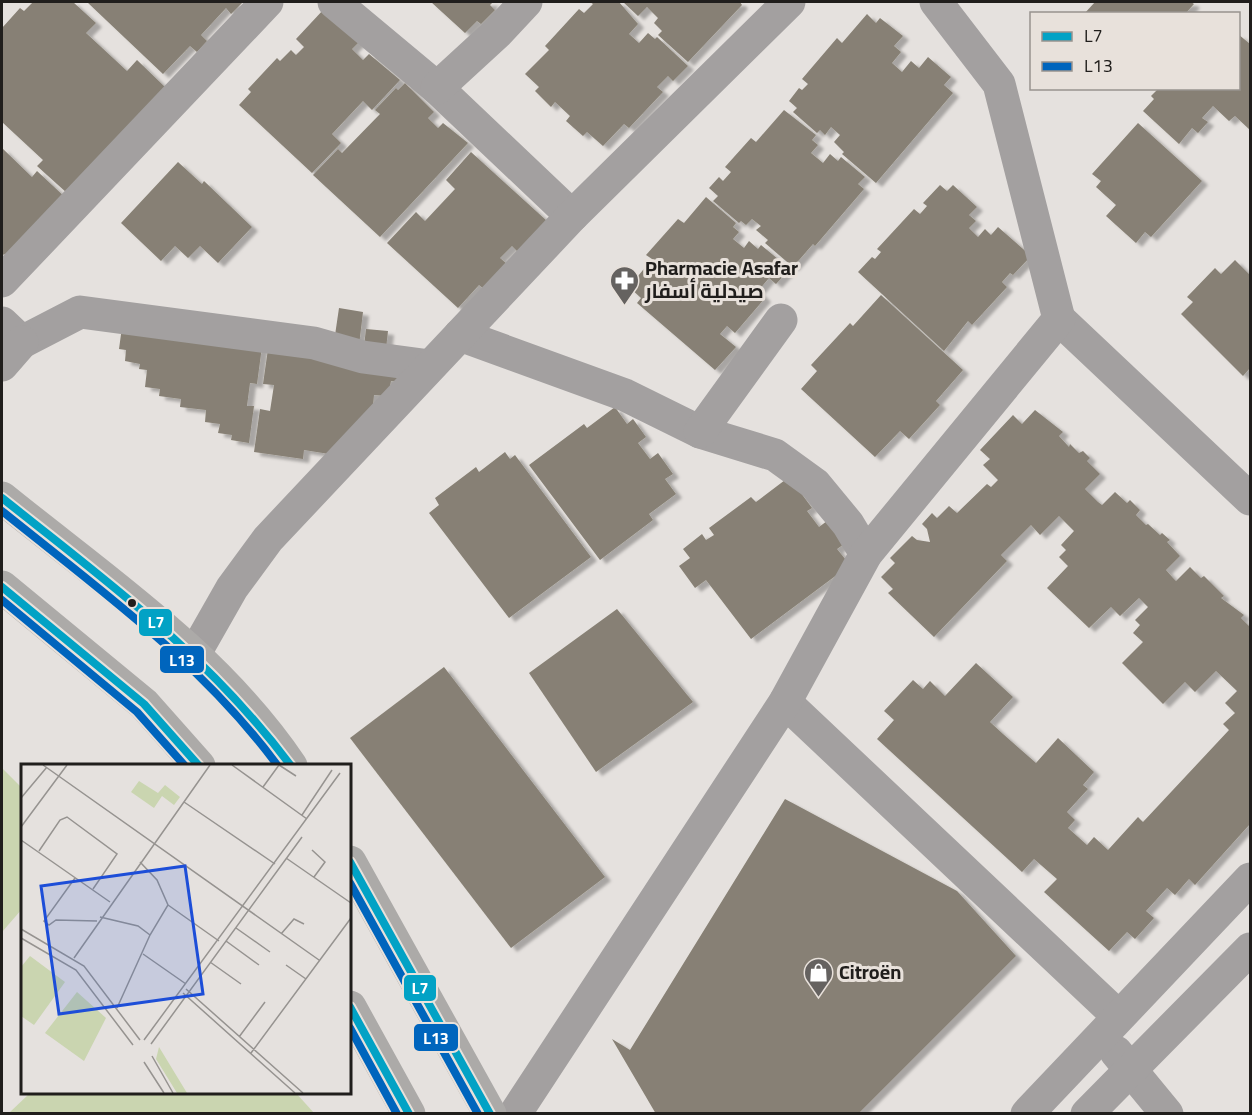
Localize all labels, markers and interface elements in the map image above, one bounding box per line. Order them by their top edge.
legend [1030,12,1240,90]
text: L7 [1084,19,1103,52]
text: L13 [1084,49,1113,82]
place label: Pharmacie Asafar صيدلية أسفار [644,249,798,309]
pharmacy icon: Pharmacie Asafar صيدلية أسفار [608,264,640,306]
unlabelled marker [126,597,138,609]
text: L7 [148,607,164,637]
line badge: L7 [138,608,173,637]
line badge: L13 [159,645,205,674]
text: L13 [169,645,195,675]
inset map [21,764,351,1094]
place label: Citroën [839,953,901,990]
shop icon: Citroën [802,956,834,998]
text: L7 [412,973,428,1003]
line badge: L7 [403,974,437,1002]
line badge: L13 [413,1023,459,1052]
text: L13 [423,1023,449,1053]

